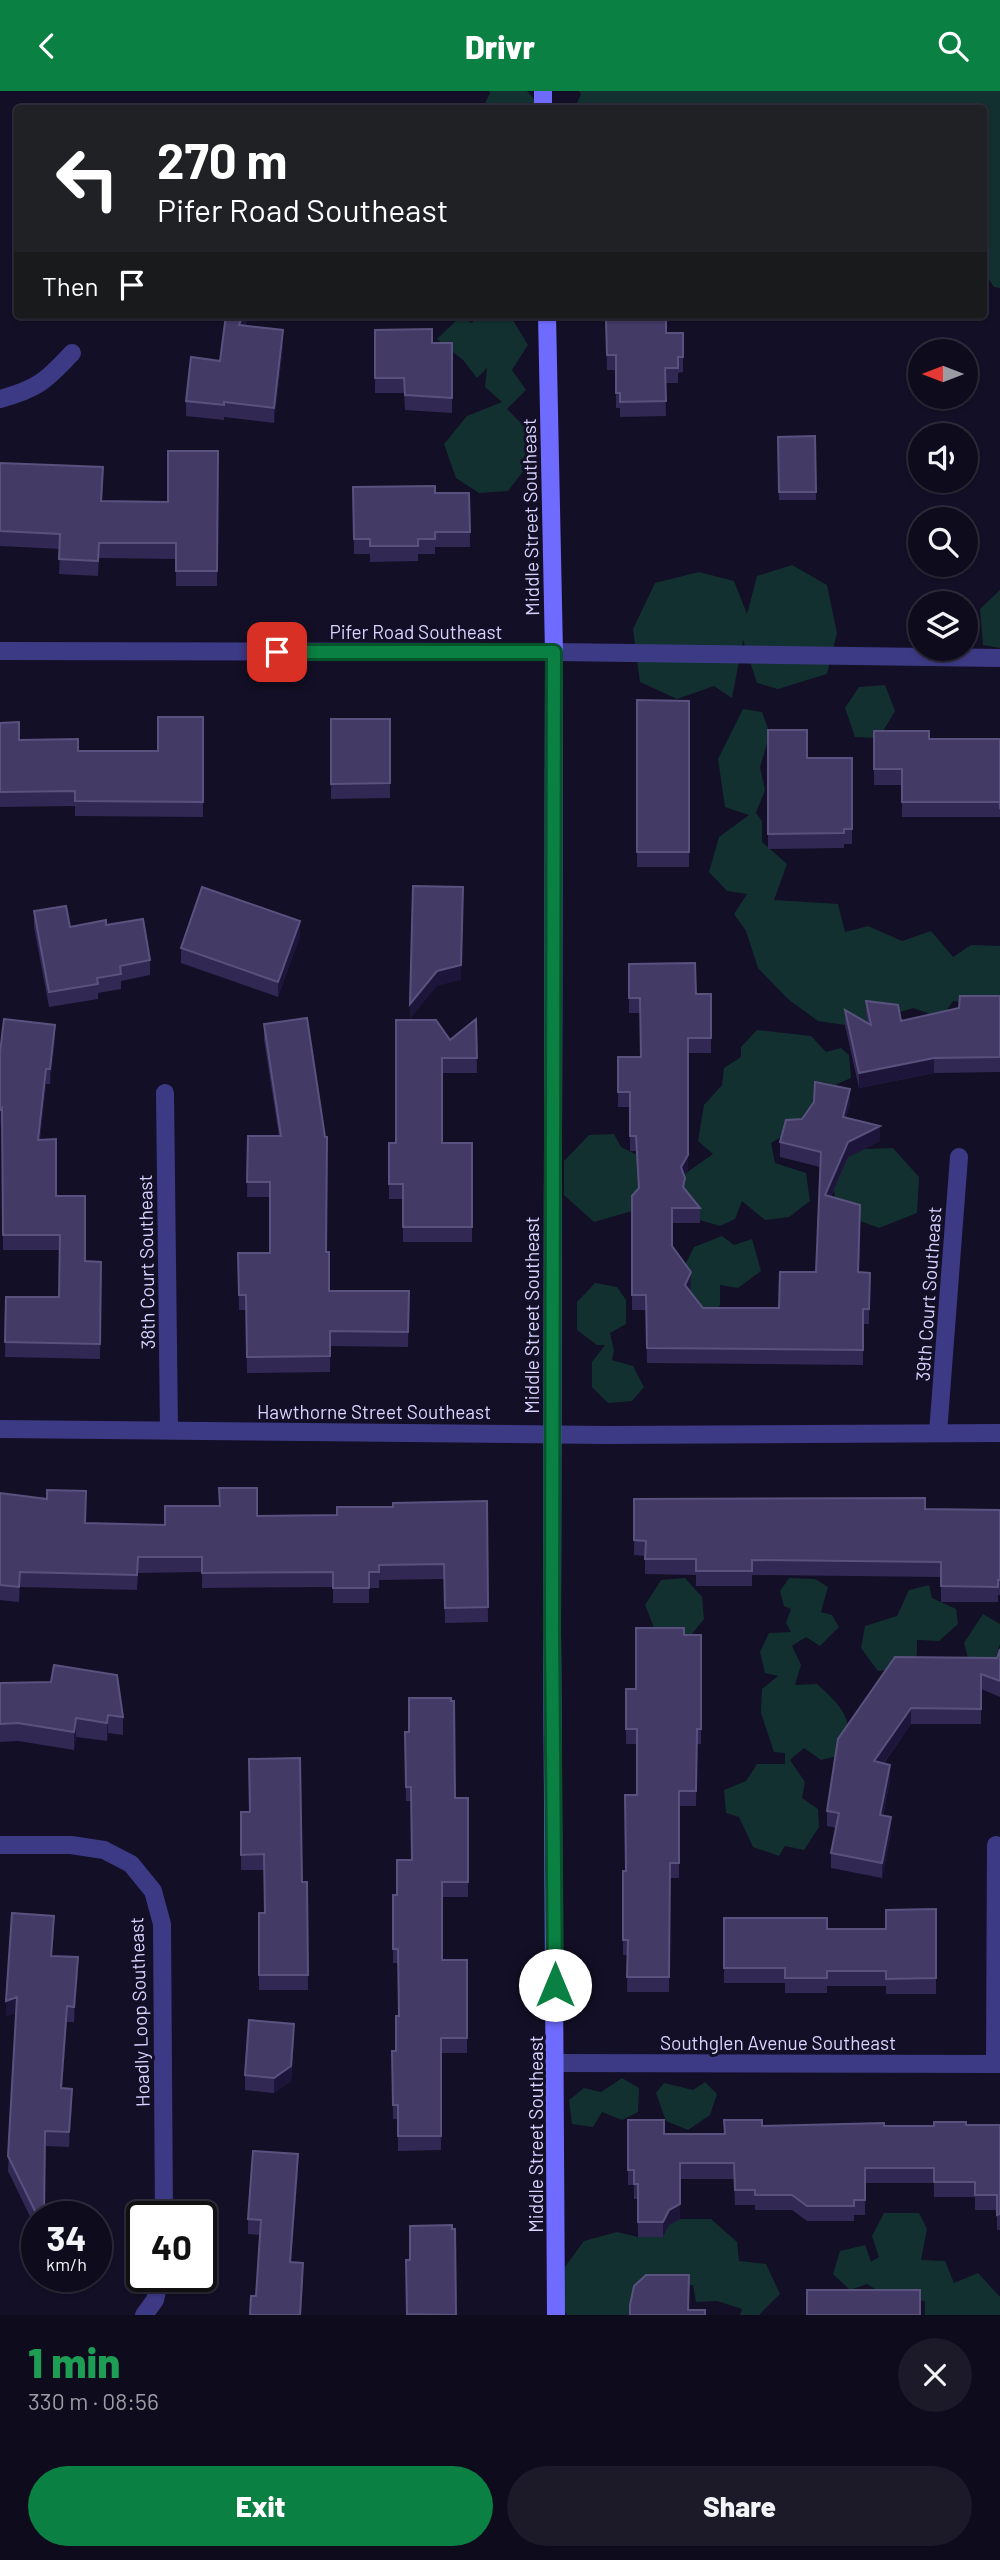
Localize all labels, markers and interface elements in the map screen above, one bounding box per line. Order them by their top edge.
icon: back [28,27,66,65]
text: Drivr [465,27,535,65]
icon: search [934,27,972,65]
text: 270 m [157,130,287,189]
icon: left [42,133,133,224]
text: Pifer Road Southeast [157,190,448,228]
icon: arrive [113,266,151,304]
text: Then [42,270,99,301]
north arrow [908,339,978,409]
map controls [908,339,978,661]
street label: Middle Street Southeast [517,418,543,616]
button: sound [908,423,978,493]
button: search [908,507,978,577]
button: layers [908,591,978,661]
street label: Pifer Road Southeast [329,620,503,643]
pin [247,622,307,682]
icon: arrive [258,633,296,671]
street label: 38th Court Southeast [133,1174,159,1350]
street label: 39th Court Southeast [910,1206,946,1382]
street label: Middle Street Southeast [520,1216,543,1414]
street label: Hawthorne Street Southeast [257,1400,491,1423]
street label: Hoadly Loop Southeast [124,1917,154,2107]
position arrow [518,1948,592,2022]
street label: Southglen Avenue Southeast [660,2031,896,2054]
street label: Middle Street Southeast [524,2035,547,2233]
speed limit sign: 40 [126,2201,217,2292]
text: 34 [46,2216,87,2258]
text: km/h [46,2253,87,2275]
text: 1 min [28,2336,120,2386]
button: close [898,2338,972,2412]
text: 330 m · 08:56 [28,2387,159,2415]
button: Exit [28,2466,493,2546]
button: Share [507,2466,972,2546]

